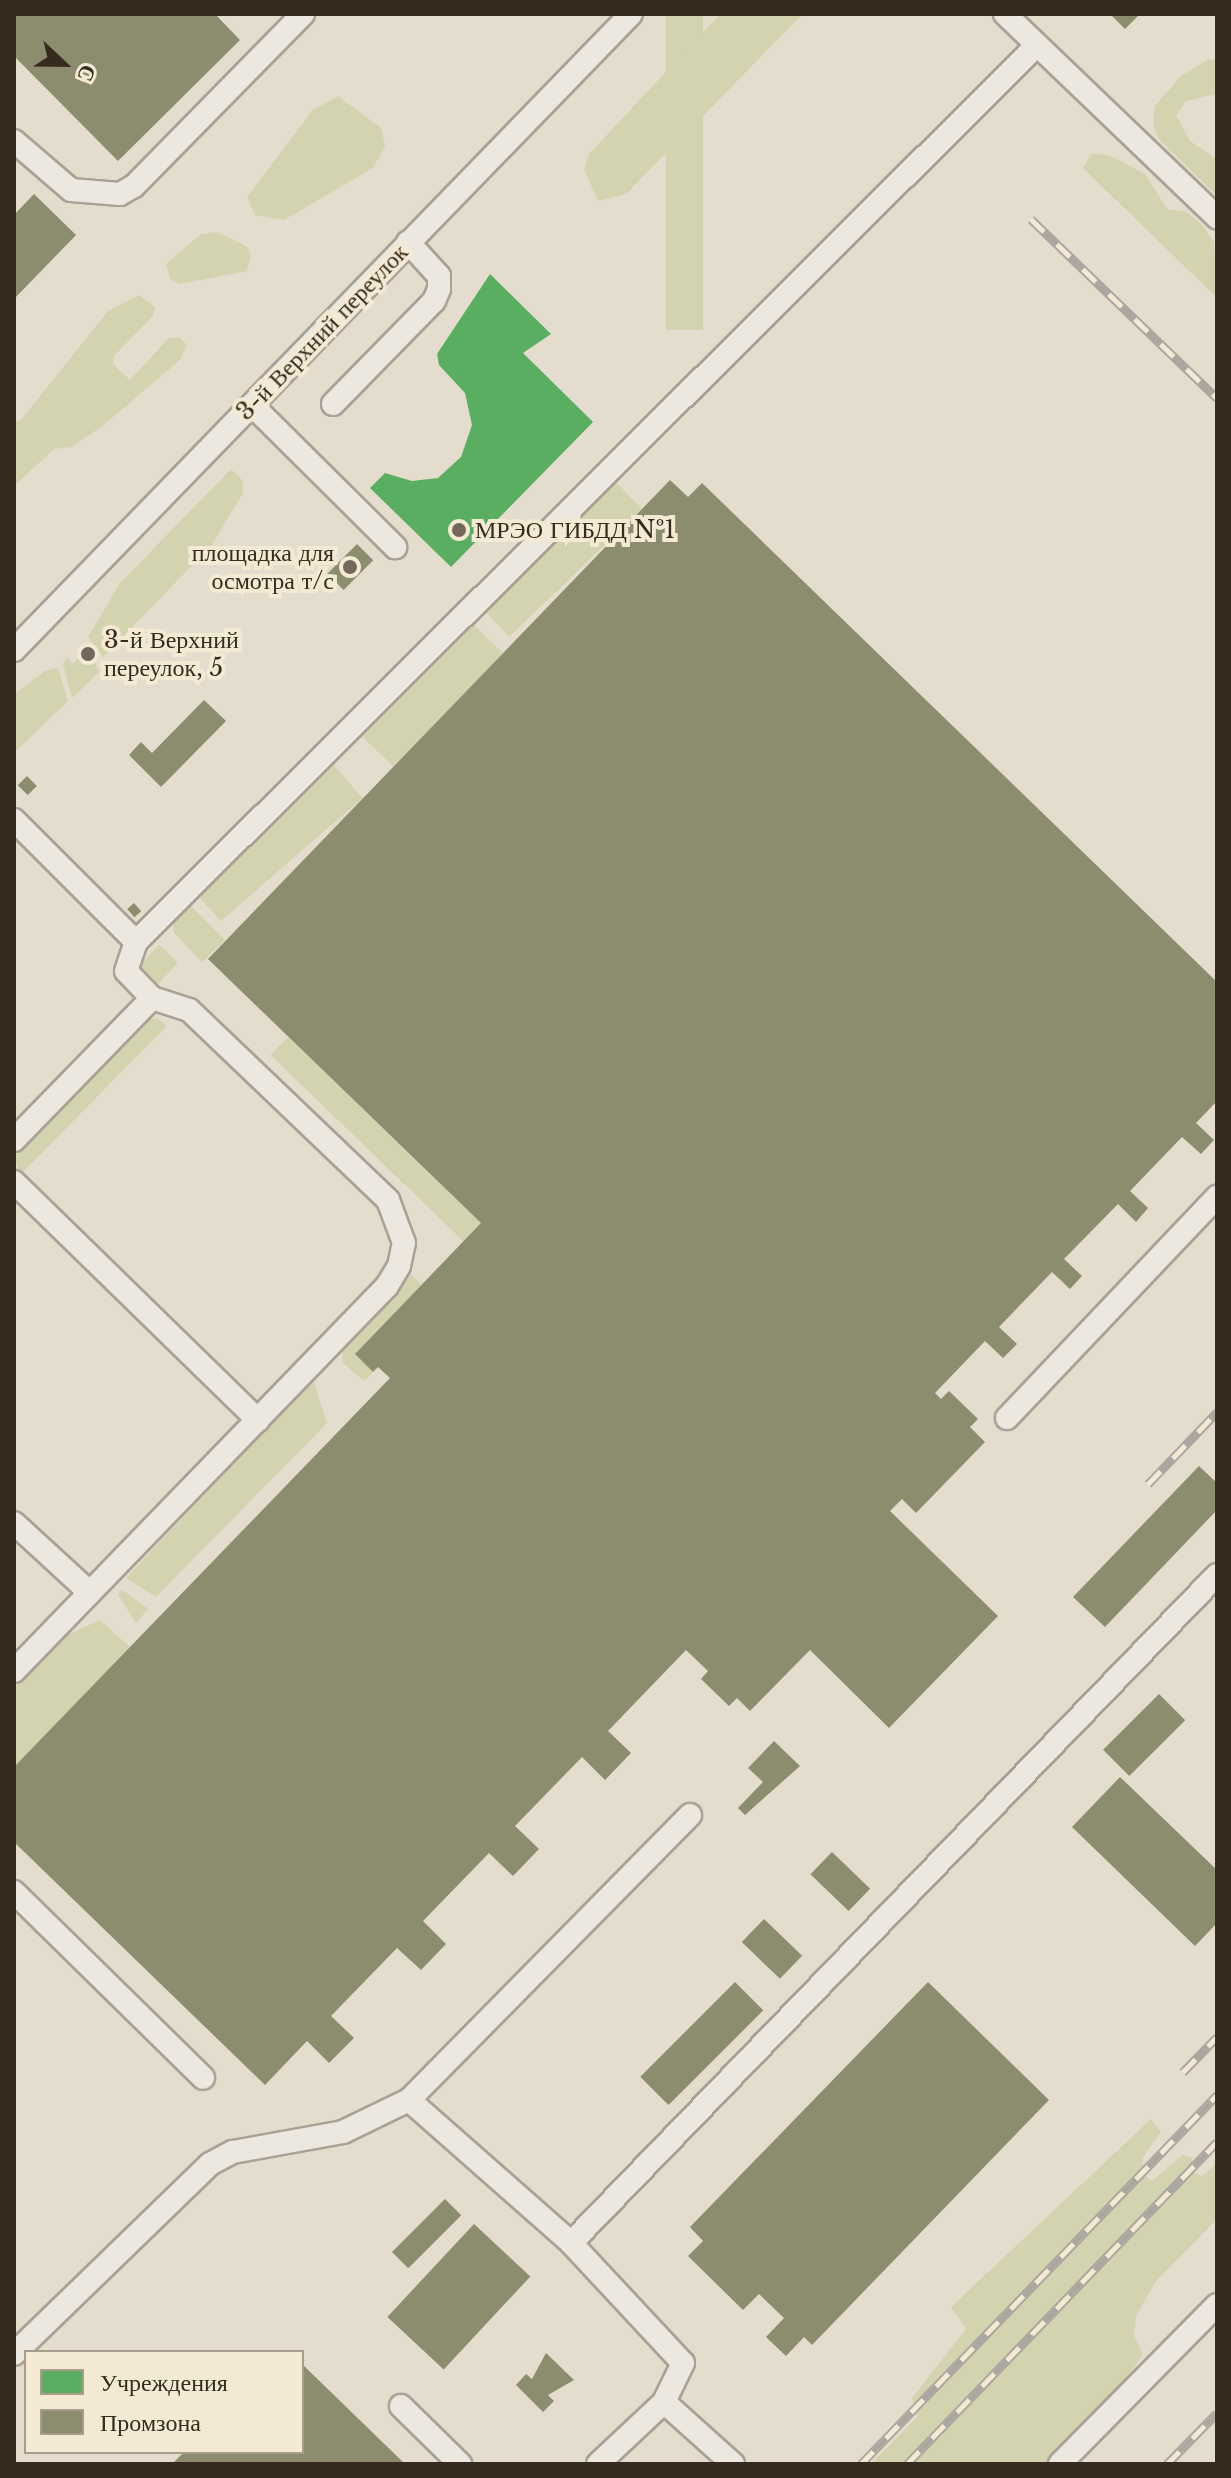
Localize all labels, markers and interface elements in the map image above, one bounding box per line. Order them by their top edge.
north arrow [24,24,104,104]
text: С [71,61,102,86]
street label: 3-й Верхний переулок [230,238,414,426]
place label: МРЭО ГИБДД №1 [475,516,675,544]
marker: МРЭО ГИБДД №1 [450,521,468,539]
place label: площадка для осмотра т/с [192,539,334,595]
marker: площадка для осмотра т/с [341,558,359,576]
place label: 3-й Верхний переулок, 5 [104,626,239,682]
marker: 3-й Верхний переулок, 5 [79,645,97,663]
legend [24,2350,304,2454]
text: Учреждения [100,2368,228,2397]
text: Промзона [100,2408,201,2437]

